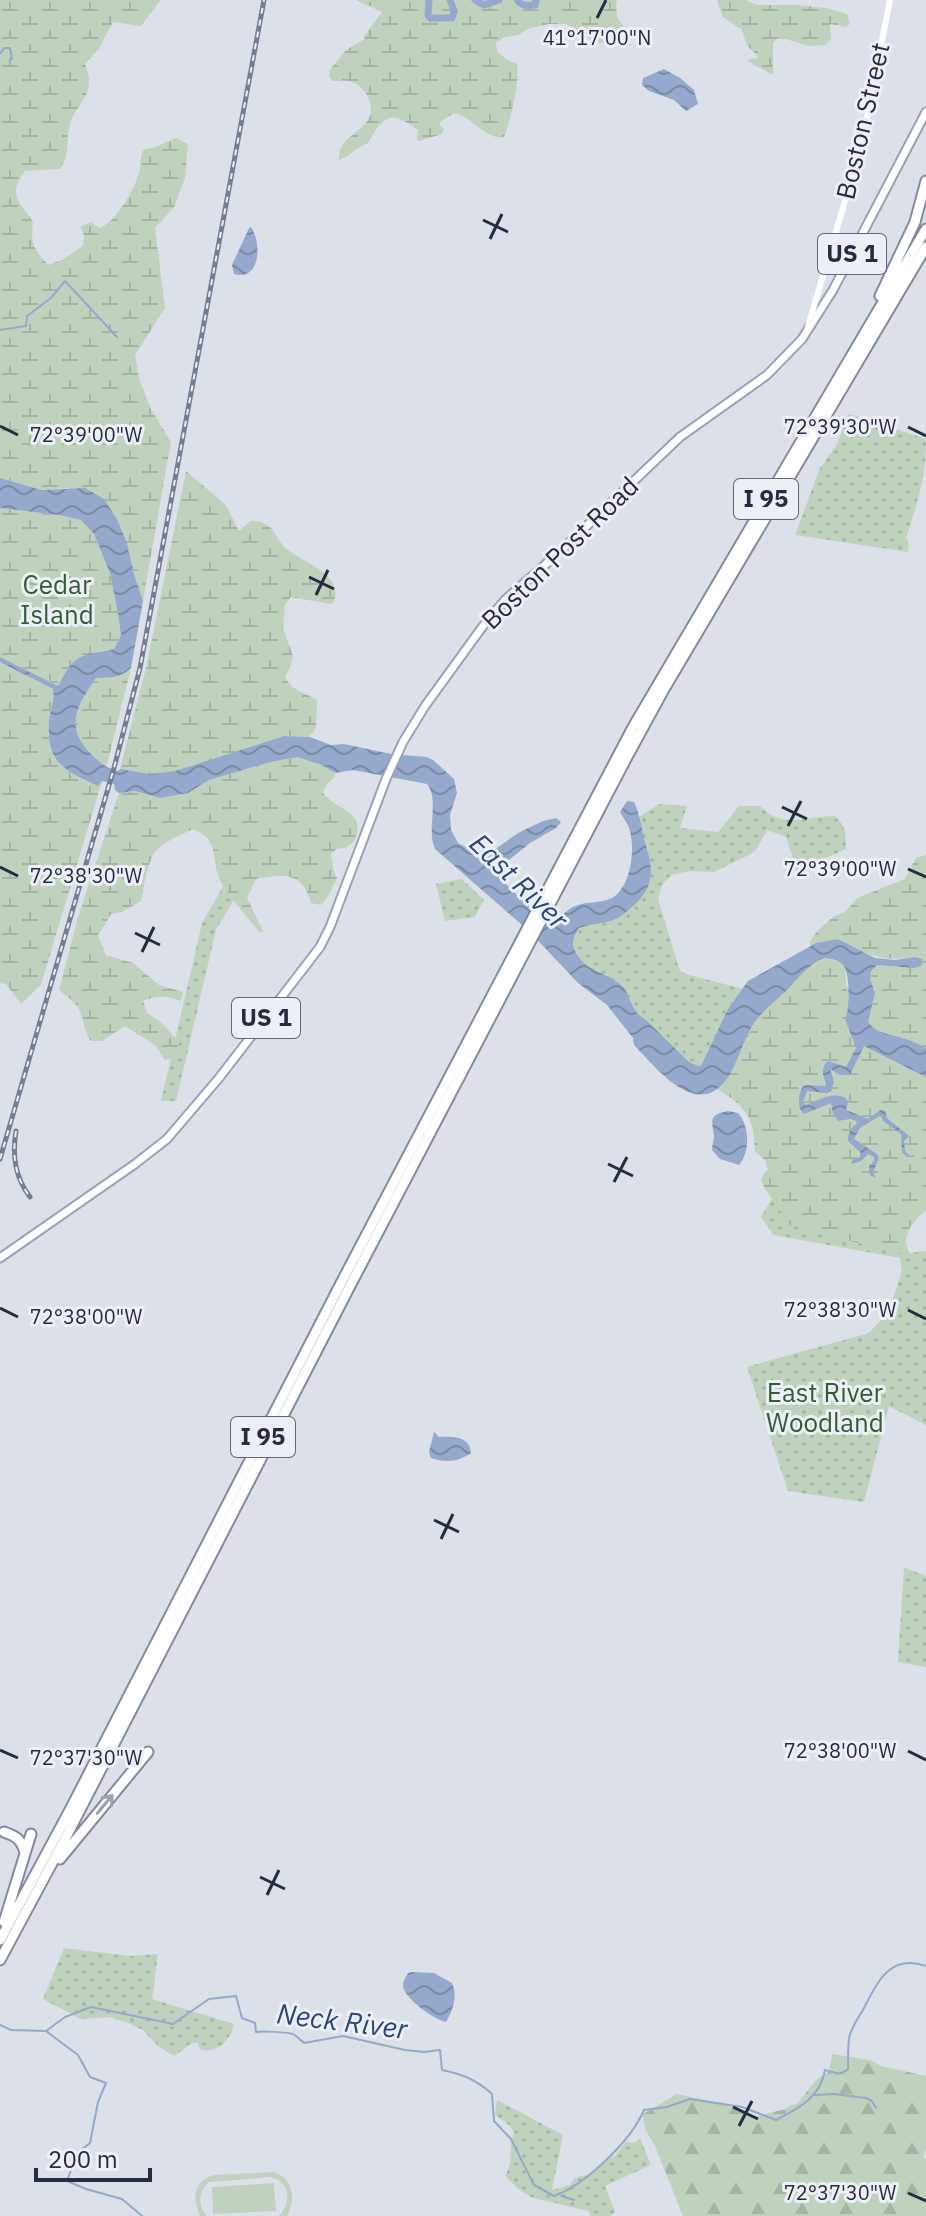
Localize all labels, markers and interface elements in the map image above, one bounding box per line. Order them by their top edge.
text: 41°17'00"N [543,24,651,51]
street label: Boston Street [827,39,897,202]
road number: US 1 [818,234,886,274]
text: 72°39'30"W [784,413,897,440]
text: 72°39'00"W [30,421,143,448]
street label: Boston Post Road [473,469,645,636]
road number: I 95 [734,479,798,519]
park label: Cedar Island [20,567,94,631]
water label: East River [462,825,577,937]
text: 72°39'00"W [784,855,897,882]
text: 72°38'30"W [30,862,143,889]
road number: US 1 [232,998,300,1038]
text: 72°38'30"W [784,1296,897,1323]
text: 72°38'00"W [30,1303,143,1330]
park label: East River Woodland [766,1375,884,1439]
road number: I 95 [231,1417,295,1457]
text: 72°38'00"W [784,1737,897,1764]
text: 72°37'30"W [30,1744,143,1771]
one-way arrow [96,1795,114,1815]
water label: Neck River [275,1994,410,2047]
scale bar [36,2132,150,2182]
text: 200 m [48,2143,118,2175]
text: 72°37'30"W [784,2179,897,2206]

